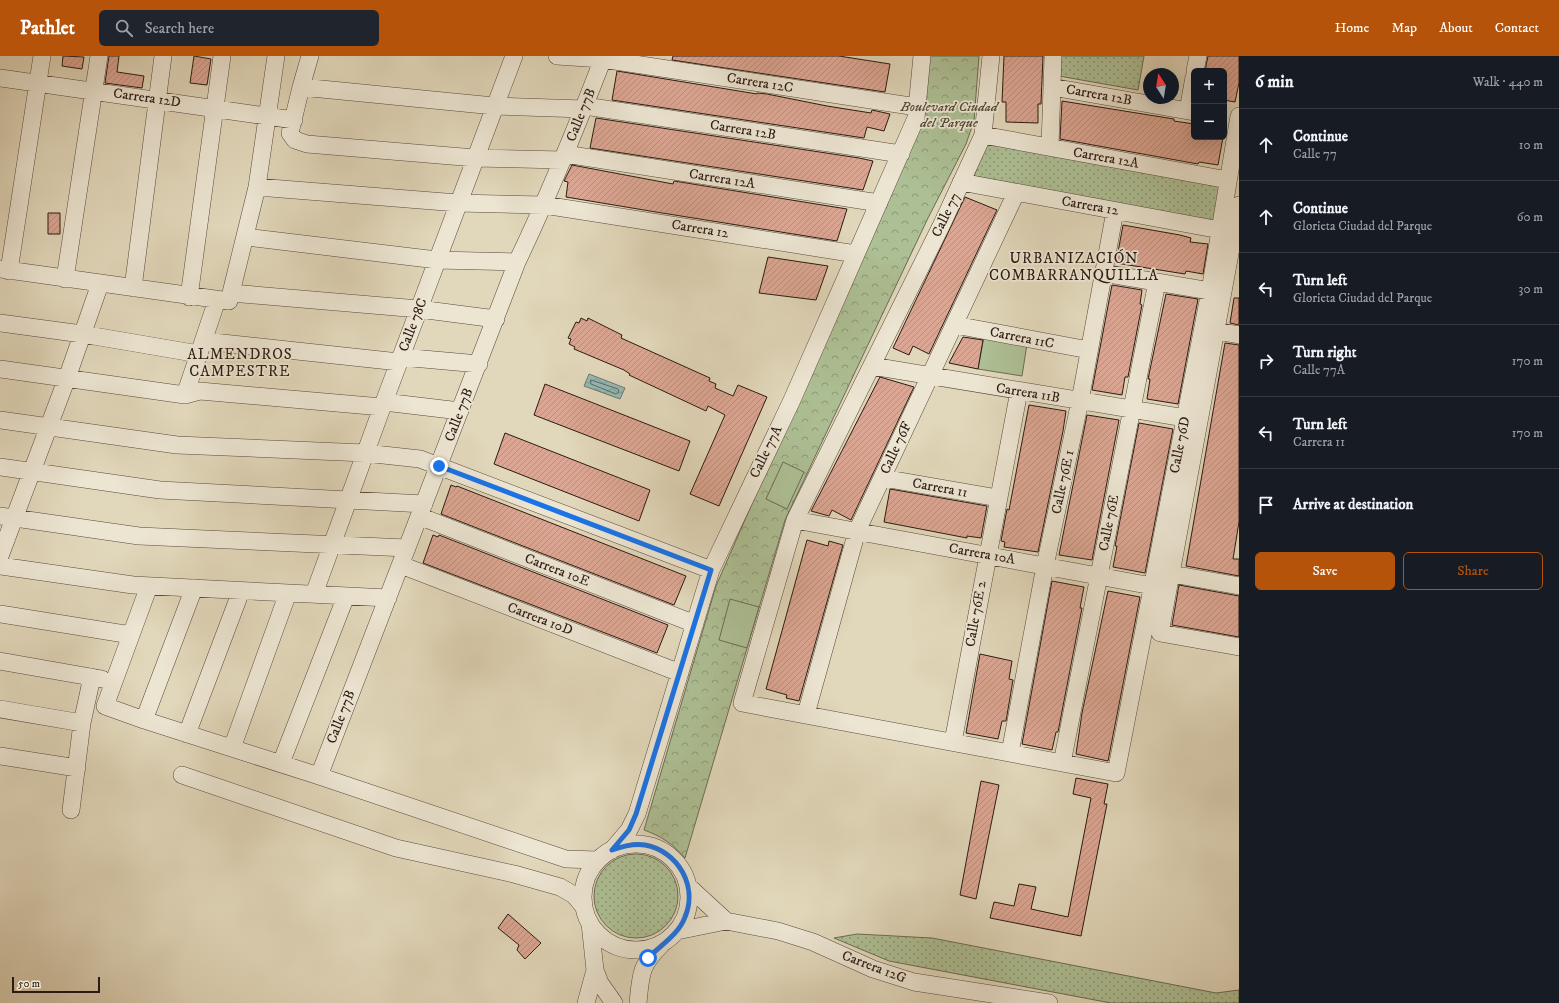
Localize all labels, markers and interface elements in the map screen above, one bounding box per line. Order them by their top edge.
search box [99,10,379,46]
text: Pathlet [20,17,75,40]
icon: search [113,17,135,39]
text: Search here [145,19,214,38]
text: Home [1335,19,1369,37]
text: Map [1391,19,1417,37]
text: About [1439,19,1473,37]
text: Contact [1495,19,1539,37]
north arrow [1143,68,1179,104]
map controls [1191,68,1227,140]
button: + [1191,68,1227,104]
street label: Carrera 12C [726,69,794,97]
text: 6 min [1255,71,1294,93]
text: Walk · 440 m [1473,74,1543,90]
street label: Carrera 12B [1065,80,1133,110]
street label: Carrera 12D [112,84,182,112]
street label: Calle 77B [562,86,600,144]
park label: Boulevard Ciudad del Parque [899,98,1000,132]
button: − [1191,104,1227,140]
street label: Carrera 12B [709,116,777,144]
text: Continue [1293,127,1348,146]
icon: ahead [1255,134,1277,156]
text: 10 m [1519,137,1543,153]
street label: Carrera 12A [1072,143,1141,173]
text: Calle 77 [1293,146,1337,162]
street label: Carrera 12A [688,165,757,193]
street label: Calle 77 [928,190,964,240]
street label: Carrera 12 [1060,192,1120,220]
text: Continue [1293,199,1348,218]
icon: ahead [1255,206,1277,228]
text: 60 m [1517,209,1543,225]
street label: Carrera 12 [670,216,730,242]
text: Glorieta Ciudad del Parque [1293,218,1432,234]
district label: URBANIZACIÓN COMBARRANQUILLA [989,249,1159,285]
text: Turn left [1293,271,1347,290]
icon: left [1255,278,1277,300]
text: 30 m [1519,281,1543,297]
text: Glorieta Ciudad del Parque [1293,290,1432,306]
street label: Calle 78C [395,296,431,354]
street label: Carrera 11C [988,323,1056,353]
text: Turn right [1293,343,1356,362]
district label: ALMENDROS CAMPESTRE [187,345,293,381]
icon: right [1255,350,1277,372]
text: 170 m [1512,353,1543,369]
text: Calle 77A [1293,362,1345,378]
street label: Carrera 11B [995,379,1062,407]
street label: Calle 77B [441,385,477,444]
street label: Calle 76D [1166,415,1194,475]
text: Turn left [1293,415,1347,434]
street label: Calle 76F [876,419,916,477]
street label: Calle 77A [746,422,787,481]
icon: left [1255,422,1277,444]
text: 170 m [1512,425,1543,441]
text: Carrera 11 [1293,434,1345,450]
street label: Calle 76E 1 [1047,448,1079,516]
route end [430,457,448,475]
street label: Carrera 11 [911,474,969,502]
street label: Calle 76E [1095,493,1123,553]
icon: arrive [1255,494,1277,516]
text: Arrive at destination [1293,495,1413,514]
street label: Carrera 10A [947,539,1018,569]
street label: Carrera 10E [522,549,592,591]
button: Save [1255,552,1395,590]
button: Share [1403,552,1543,590]
street label: Calle 76E 2 [961,579,991,648]
street label: Carrera 10D [505,598,575,640]
street label: Calle 77B [323,687,359,746]
street label: Carrera 12G [839,947,909,988]
route start [639,949,657,967]
scale bar [12,975,100,994]
text: 50 m [18,977,40,991]

